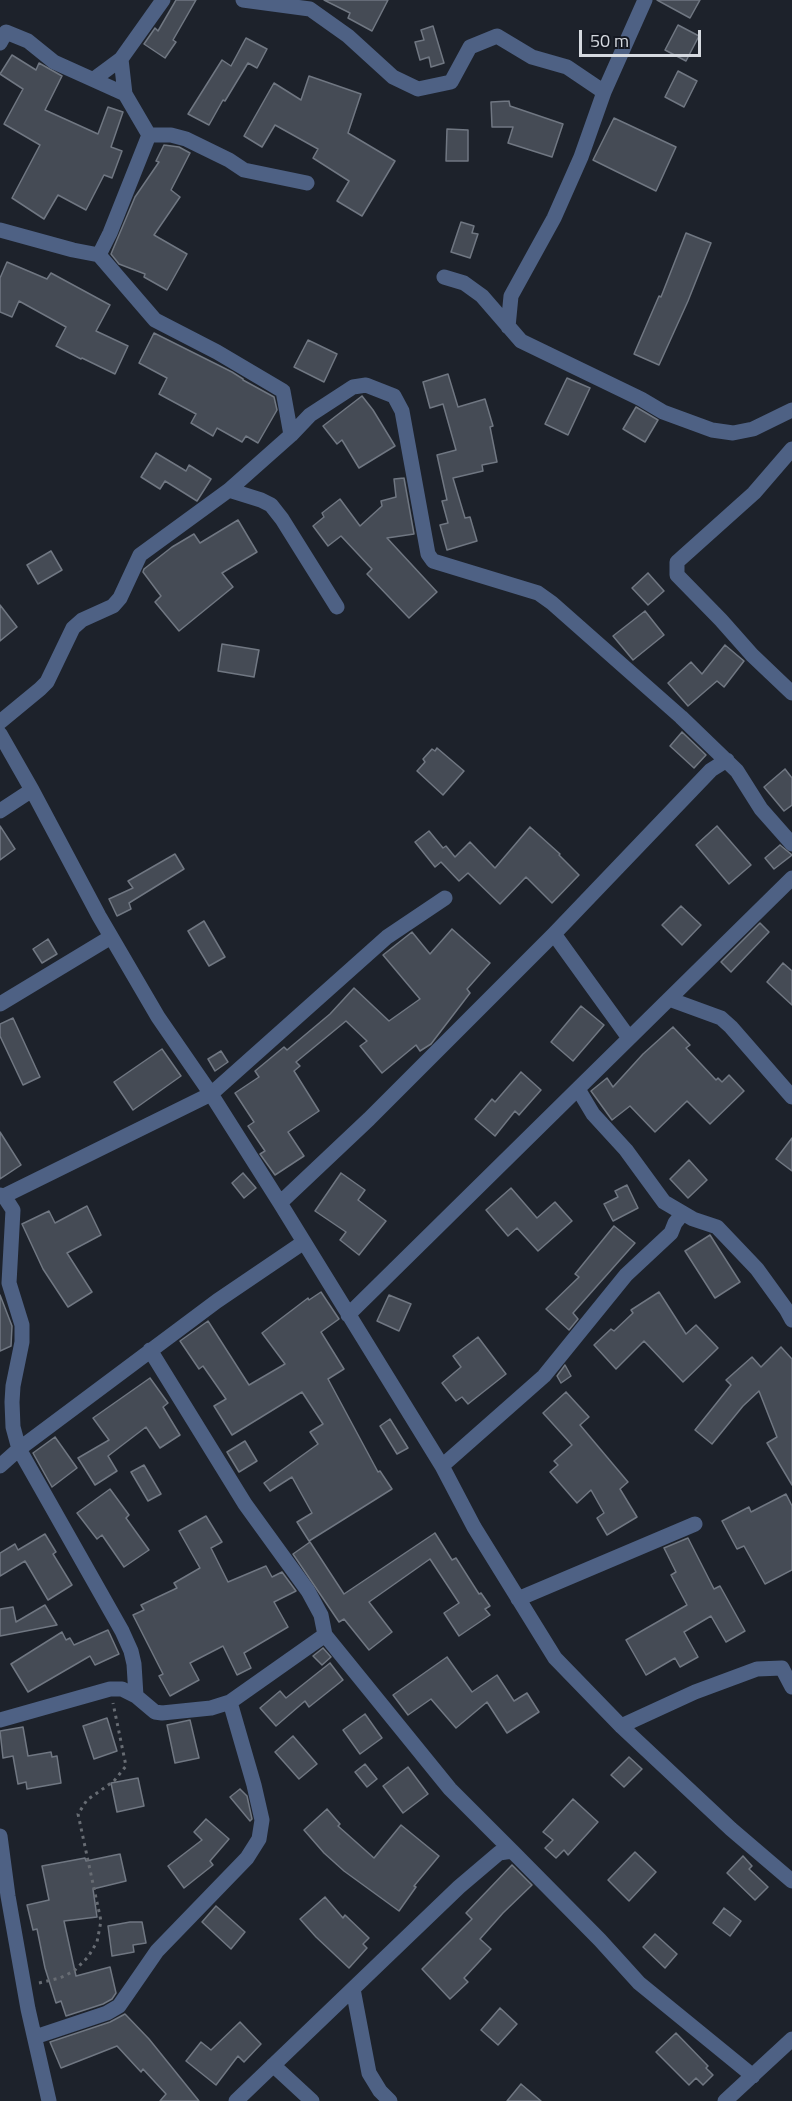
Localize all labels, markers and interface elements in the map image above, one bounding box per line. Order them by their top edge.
scale bar [582,18,704,56]
text: 50 m [590,27,629,54]

